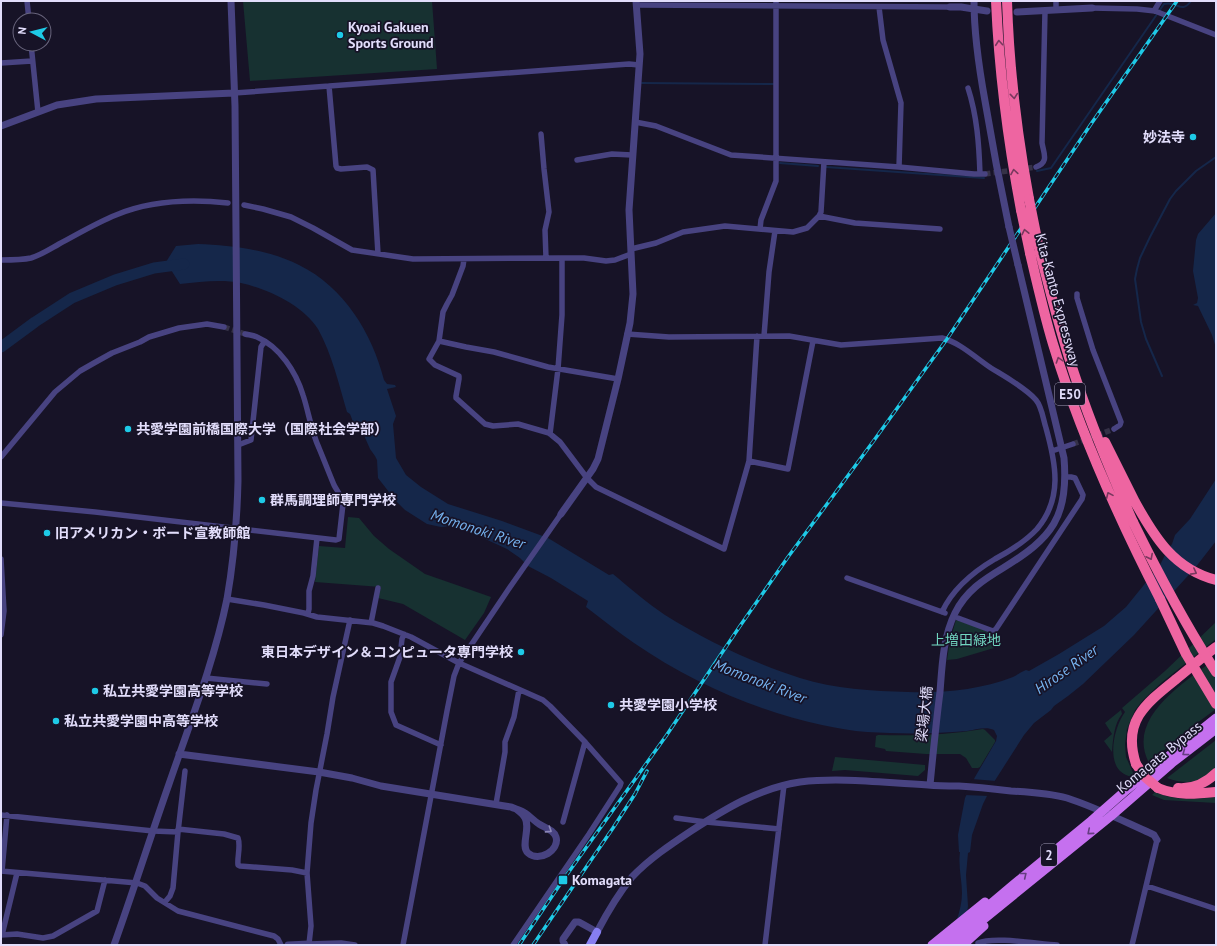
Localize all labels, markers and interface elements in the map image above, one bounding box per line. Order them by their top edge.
north arrow [12,12,52,52]
place label: Kyoai Gakuen Sports Ground [348,18,434,52]
text: N [15,26,29,35]
marker: Kyoai Gakuen Sports Ground [335,30,345,40]
one-way arrow [994,40,1003,46]
one-way arrow [1009,93,1018,99]
place label: 妙法寺 [1143,128,1185,146]
marker: 妙法寺 [1188,132,1198,142]
one-way arrow [1010,169,1019,175]
one-way arrow [1022,229,1030,235]
street label: Kita-Kanto Expressway [1032,231,1085,369]
one-way arrow [1055,357,1063,364]
road number: E50 [1055,383,1085,405]
place label: 共愛学園前橋国際大学（国際社会学部） [136,420,388,438]
marker: 共愛学園前橋国際大学（国際社会学部） [123,424,133,434]
place label: 群馬調理師専門学校 [270,491,396,509]
one-way arrow [1106,491,1114,498]
marker: 群馬調理師専門学校 [257,495,267,505]
water label: Momonoki River [428,505,529,554]
place label: 旧アメリカン・ボード宣教師館 [55,524,250,542]
marker: 旧アメリカン・ボード宣教師館 [42,528,52,538]
one-way arrow [1145,552,1153,560]
one-way arrow [1190,567,1197,574]
park label: 上増田緑地 [931,631,1001,649]
water label: Hirose River [1031,640,1102,698]
place label: 東日本デザイン＆コンピュータ専門学校 [261,643,513,661]
marker: 東日本デザイン＆コンピュータ専門学校 [516,647,526,657]
water label: Momonoki River [711,655,810,708]
place label: 私立共愛学園高等学校 [103,682,243,700]
street label: 梁場大橋 [912,685,936,743]
marker: 私立共愛学園高等学校 [90,686,100,696]
place label: 共愛学園小学校 [619,696,717,714]
marker: 共愛学園小学校 [606,700,616,710]
place label: 私立共愛学園中高等学校 [64,712,218,730]
marker: 私立共愛学園中高等学校 [51,716,61,726]
street label: Komagata Bypass [1113,717,1205,797]
one-way arrow [1183,748,1190,755]
one-way arrow [544,825,551,832]
one-way arrow [1087,828,1095,835]
road number: 2 [1041,844,1057,866]
place label: Komagata [572,871,632,889]
one-way arrow [1020,873,1027,880]
marker: Komagata [557,874,569,886]

